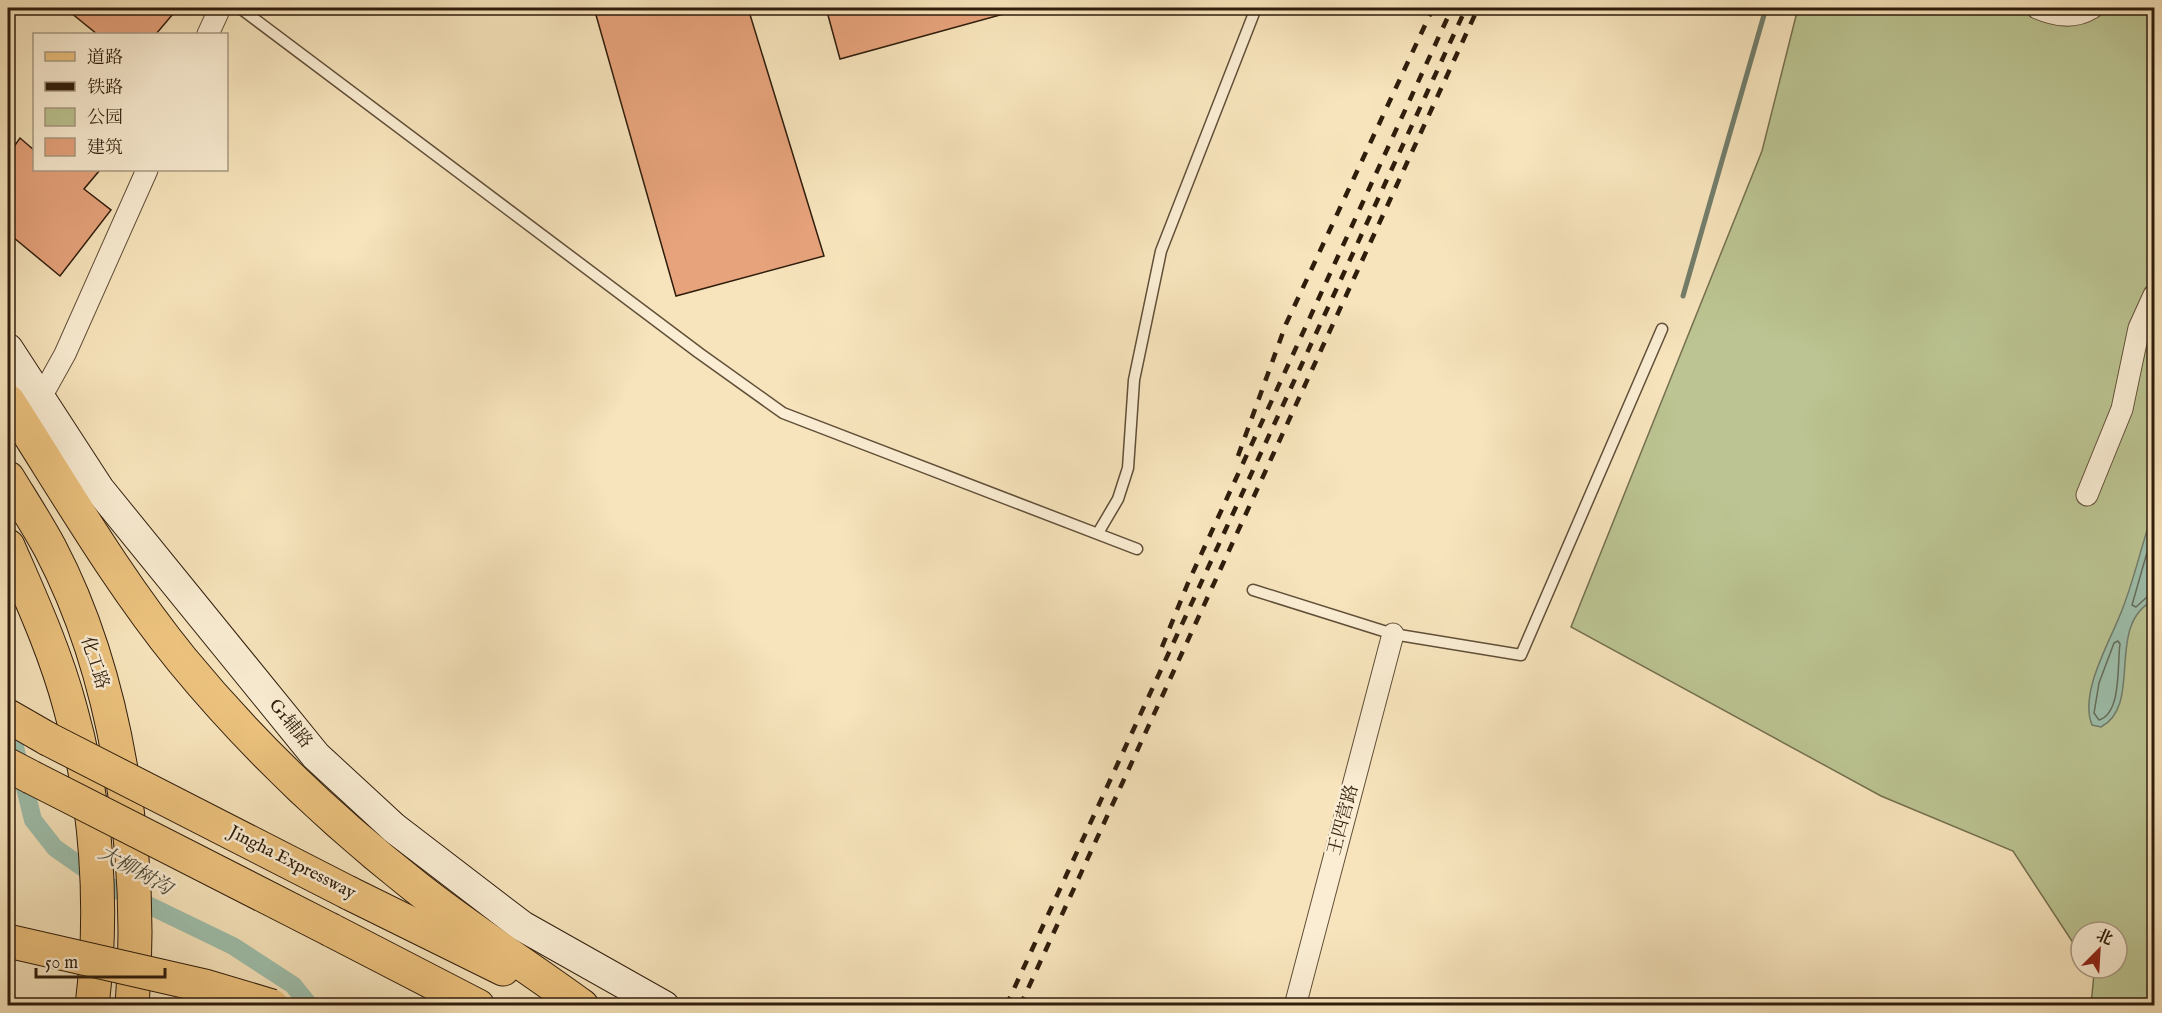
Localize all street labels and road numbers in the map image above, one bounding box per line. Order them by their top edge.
street label: 化工路 [75,634,113,692]
street label: G1辅路 [263,695,317,753]
street label: 王四营路 [1324,782,1364,858]
street label: Jingha Expressway [223,820,359,905]

